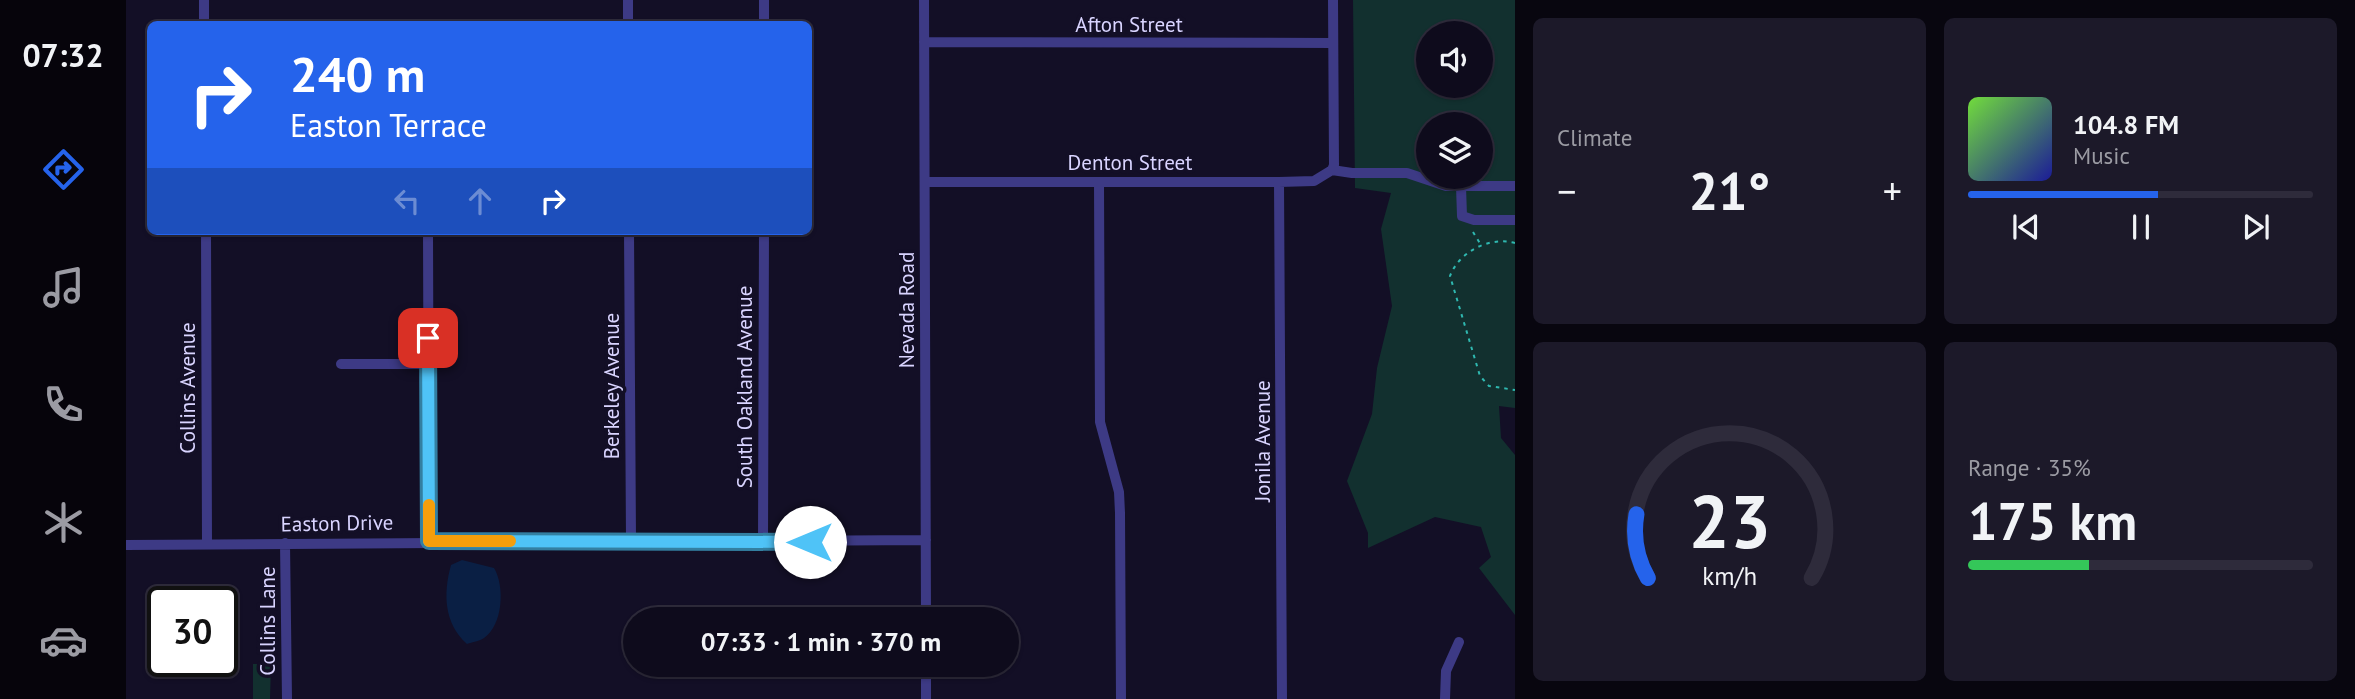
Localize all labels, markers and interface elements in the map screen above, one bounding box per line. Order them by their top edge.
street label: Afton Street [1075,11,1183,38]
map controls [1416,21,1493,189]
button: sound [1416,21,1493,98]
text: 07:32 [22,34,104,76]
text: 240 m [290,42,425,106]
icon: right [175,49,266,140]
text: Easton Terrace [290,104,487,146]
text: 104.8 FM [2073,108,2179,141]
button: layers [1416,112,1493,189]
text: Climate [1557,123,1632,152]
text: Music [2073,141,2130,170]
icon: directions [39,145,88,194]
street label: Denton Street [1068,149,1192,176]
text: 21° [1689,157,1770,224]
text: − [1557,166,1576,215]
text: + [1883,166,1902,215]
icon: left [388,182,426,220]
icon: ahead [461,182,499,220]
icon: right [534,182,572,220]
icon: previous [2007,208,2045,246]
icon: pause [2122,208,2160,246]
icon: next [2237,208,2275,246]
street label: Nevada Road [893,252,920,368]
icon: music [39,263,88,312]
street label: South Oakland Avenue [731,286,758,488]
pin [398,308,458,368]
street label: Berkeley Avenue [598,313,625,459]
icon: arrive [409,319,447,357]
street label: Collins Avenue [174,322,201,454]
icon: phone [39,380,88,429]
street label: Jonila Avenue [1249,380,1276,503]
text: Range · 35% [1968,453,2091,482]
text: 23 [1688,474,1771,568]
text: 175 km [1968,487,2137,554]
icon: climate [39,498,88,547]
position arrow [773,505,847,579]
street label: Easton Drive [280,509,394,537]
text: km/h [1702,559,1757,591]
street label: Collins Lane [254,566,281,676]
speed limit sign: 30 [147,586,238,677]
icon: car [39,616,88,665]
text: 07:33 · 1 min · 370 m [701,625,941,658]

